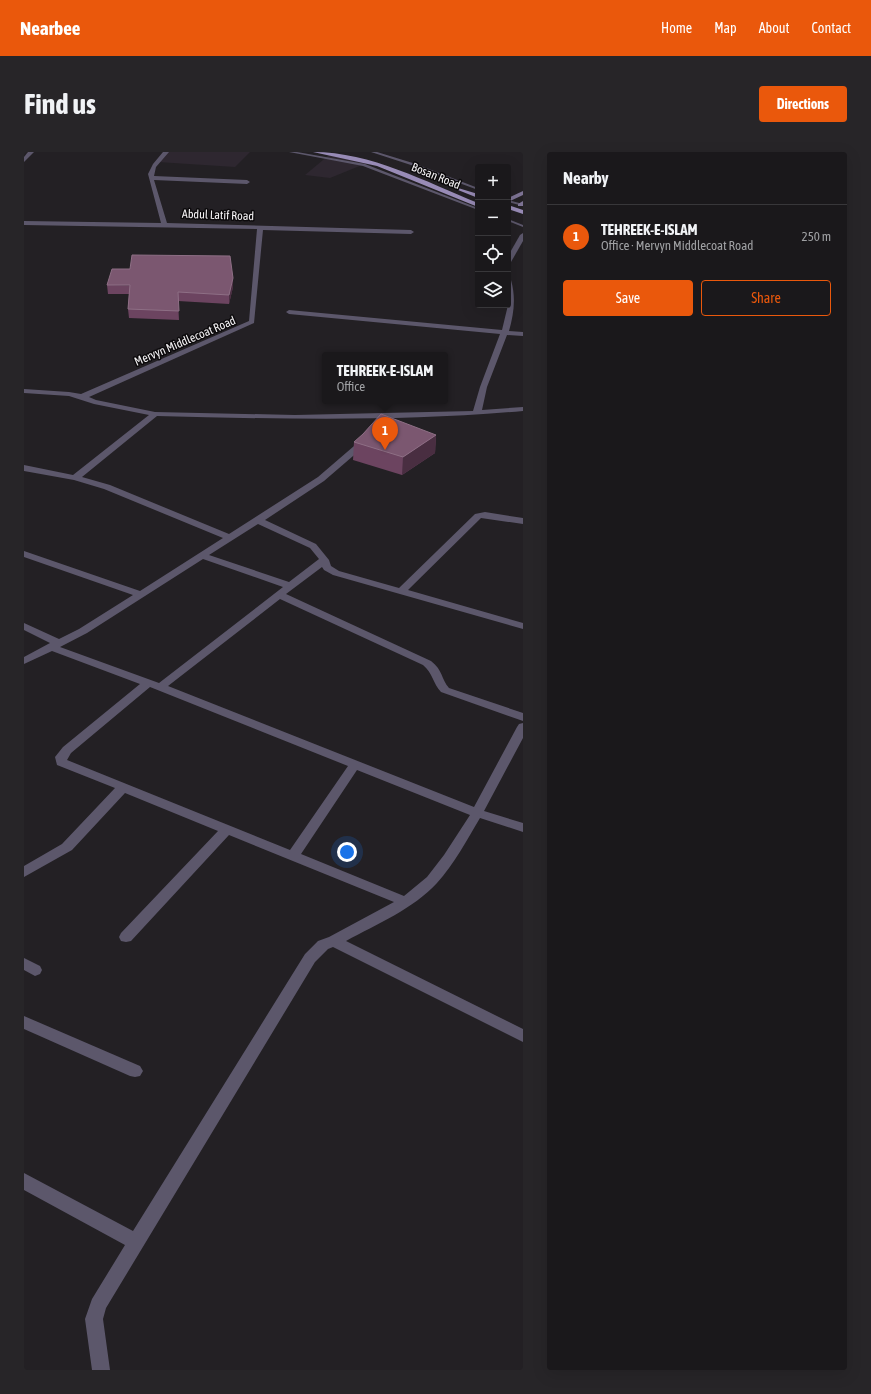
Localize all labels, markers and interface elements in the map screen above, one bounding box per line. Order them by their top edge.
text: Nearbee [20,17,80,39]
text: Home [661,20,692,36]
text: Map [714,20,737,36]
text: About [759,20,790,36]
text: Contact [812,20,851,36]
button: Directions [759,86,847,122]
text: Find us [24,88,96,120]
street label: Bosan Road [409,160,463,192]
map controls [475,164,511,308]
button: + [475,164,511,200]
text: Nearby [563,168,609,188]
button: − [475,200,511,236]
street label: Abdul Latif Road [182,207,254,223]
text: TEHREEK-E-ISLAM [601,221,698,238]
text: 1 [573,229,579,244]
text: 250 m [802,229,831,244]
button: locate [475,236,511,272]
text: Office · Mervyn Middlecoat Road [601,238,753,253]
button: layers [475,272,511,308]
button: Save [563,280,693,316]
button: Share [701,280,831,316]
street label: Mervyn Middlecoat Road [132,313,238,369]
popup [322,352,448,404]
text: TEHREEK-E-ISLAM [337,362,433,379]
text: Office [337,379,365,394]
pin: 1 [372,417,398,450]
your location [337,842,357,862]

